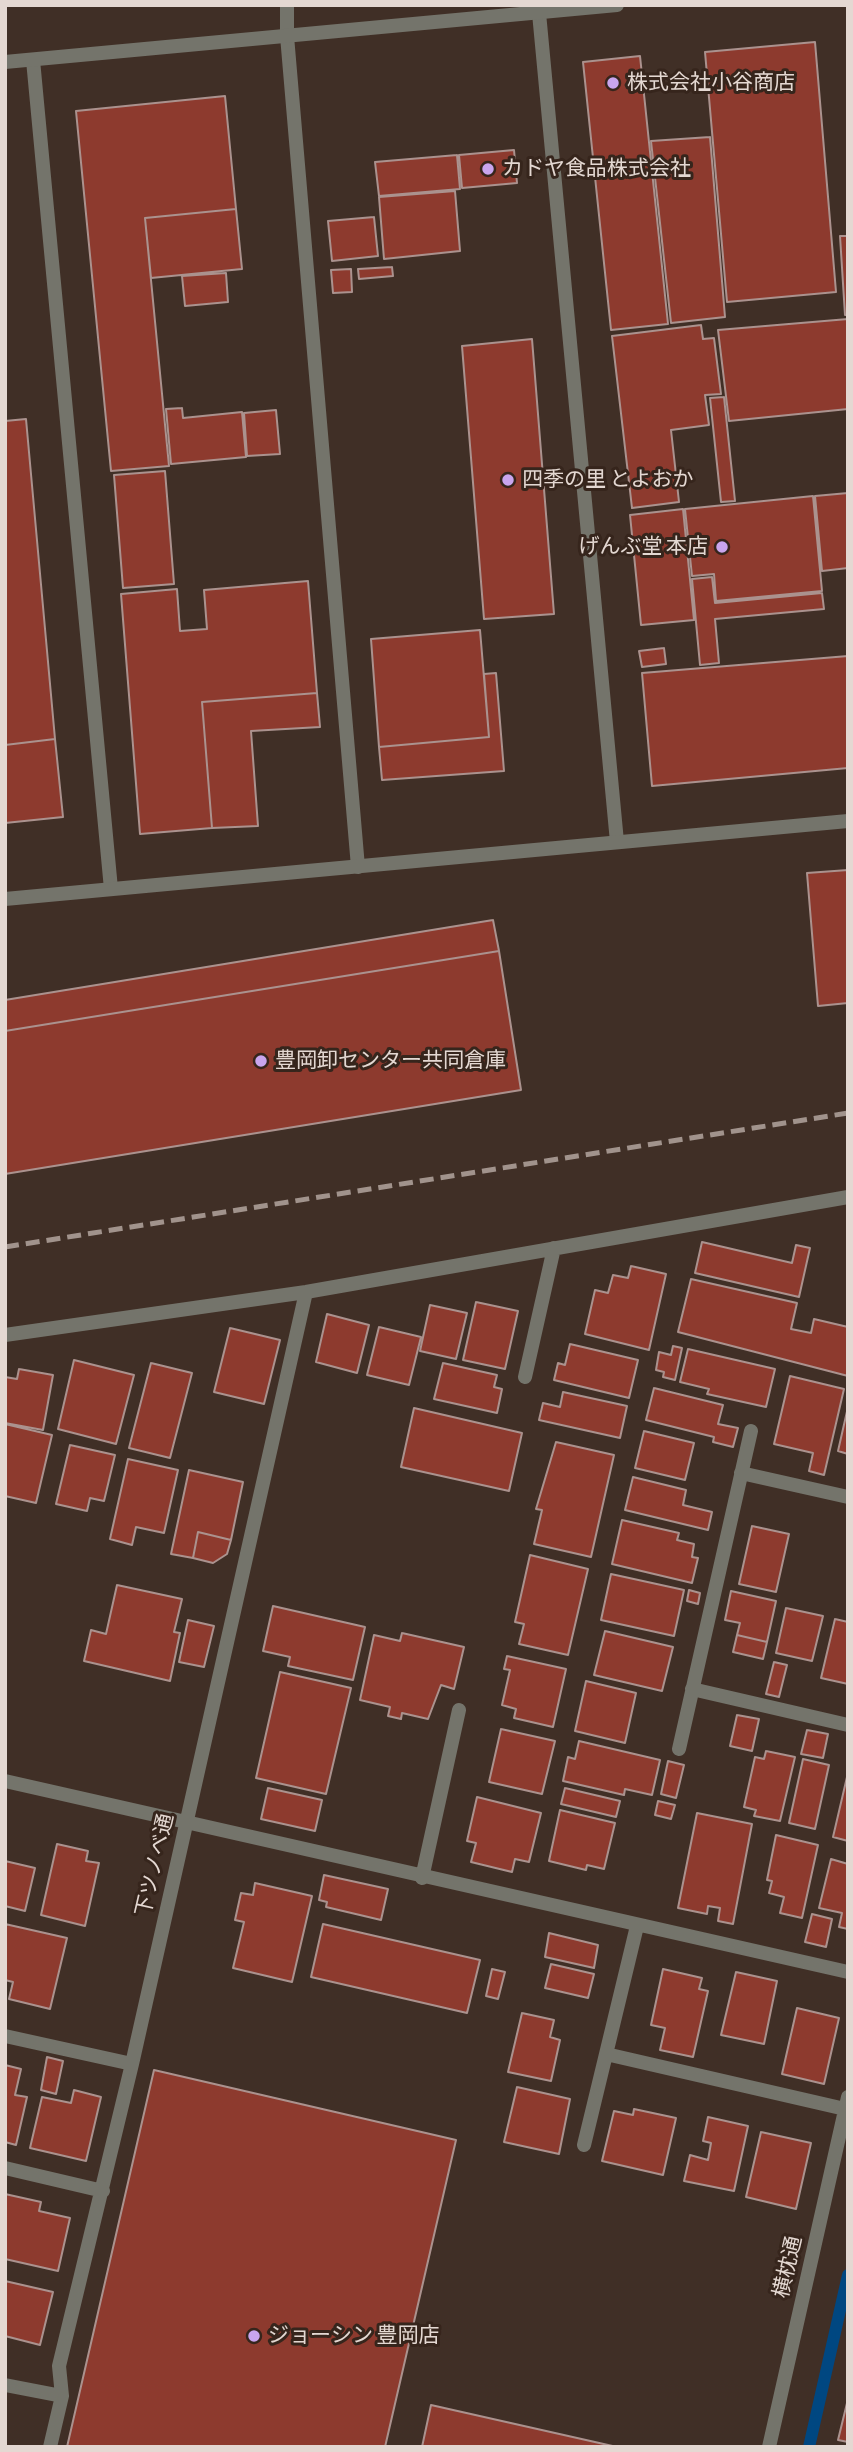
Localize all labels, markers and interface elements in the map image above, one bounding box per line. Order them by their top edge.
place label: 株式会社小谷商店 [627,70,795,96]
marker: 株式会社小谷商店 [605,75,621,91]
place label: カドヤ食品株式会社 [502,156,691,182]
marker: カドヤ食品株式会社 [480,161,496,177]
place label: 四季の里 とよおか [522,467,693,493]
marker: 四季の里 とよおか [500,472,516,488]
place label: げんぶ堂 本店 [579,534,708,560]
marker: げんぶ堂 本店 [714,539,730,555]
place label: 豊岡卸センター共同倉庫 [275,1048,506,1074]
marker: 豊岡卸センター共同倉庫 [253,1053,269,1069]
street label: 下ツノベ通 [131,1811,179,1919]
street label: 横枕通 [769,2233,807,2301]
place label: ジョーシン 豊岡店 [268,2323,439,2349]
marker: ジョーシン 豊岡店 [246,2328,262,2344]

